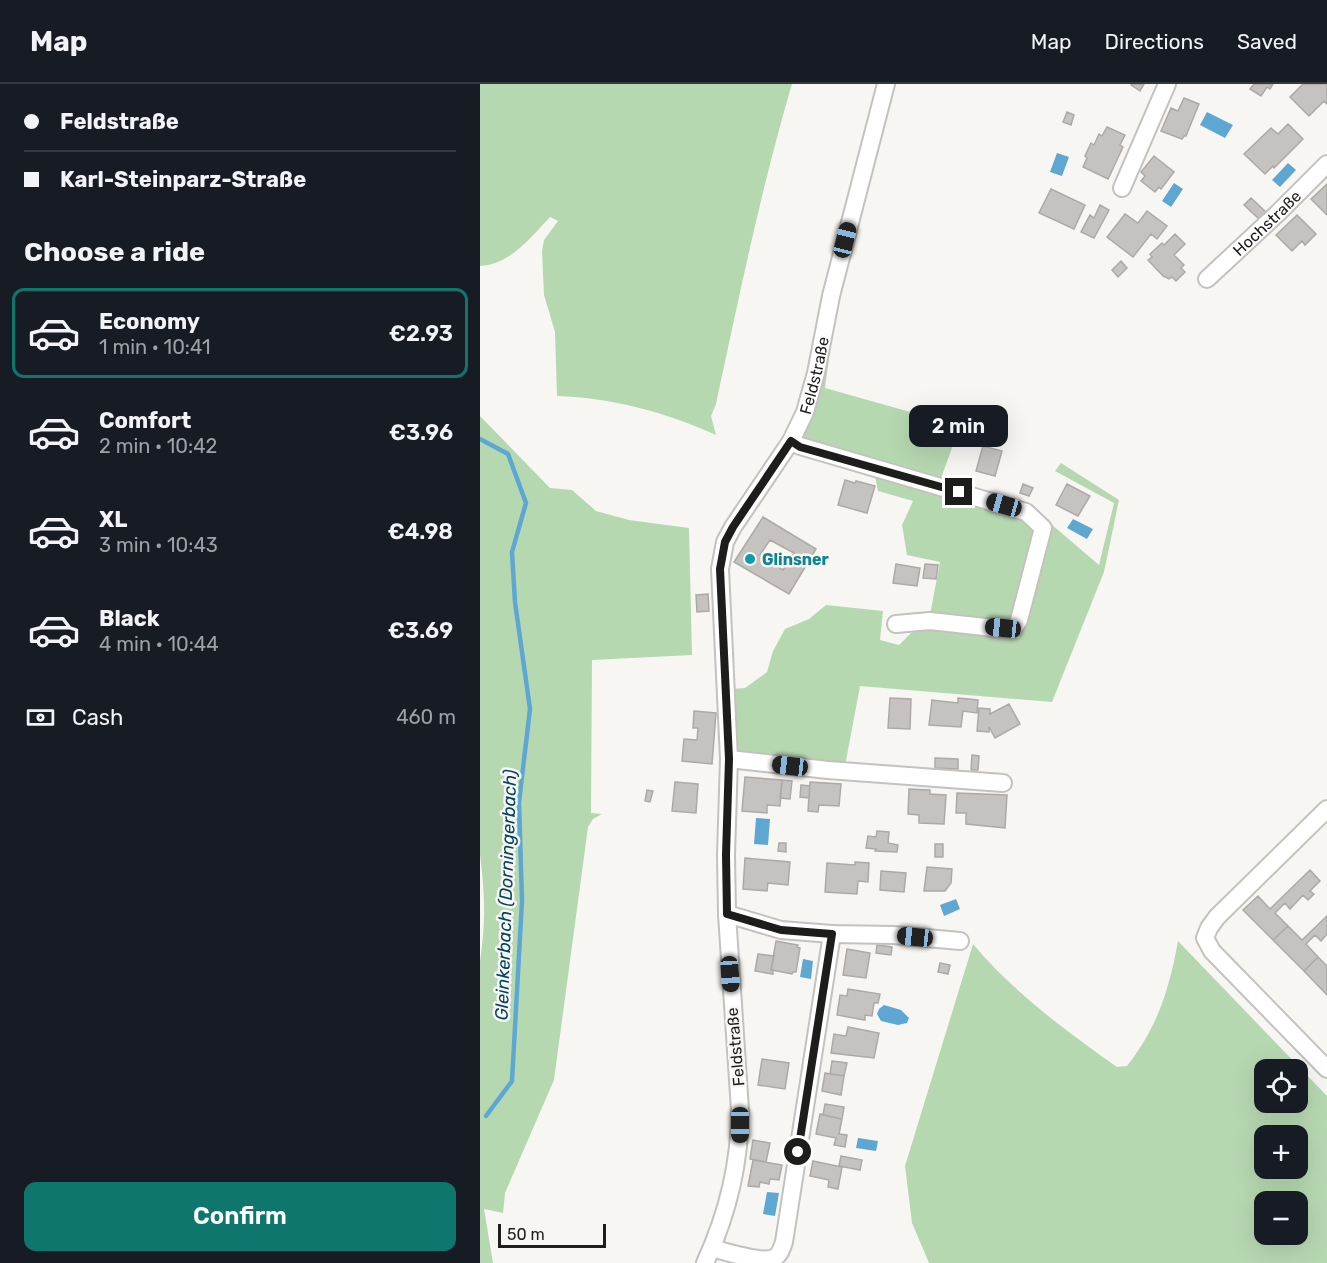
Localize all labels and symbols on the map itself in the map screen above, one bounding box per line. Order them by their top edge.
street label: Hochstraße [1229,186,1305,260]
car [832,220,858,260]
street label: Feldstraße [796,335,833,417]
callout: 2 min [910,405,1008,447]
route end [945,478,972,505]
car [984,491,1024,519]
place label: Glinsner [762,550,830,569]
marker: Glinsner [743,552,757,566]
car [984,617,1022,639]
car [771,755,809,777]
water label: Gleinkerbach (Dorningerbach) [491,769,521,1021]
car [896,926,934,948]
car [720,955,740,993]
street label: Feldstraße [723,1007,748,1087]
car [731,1107,749,1143]
route start [784,1138,811,1165]
scale bar [498,1221,606,1248]

